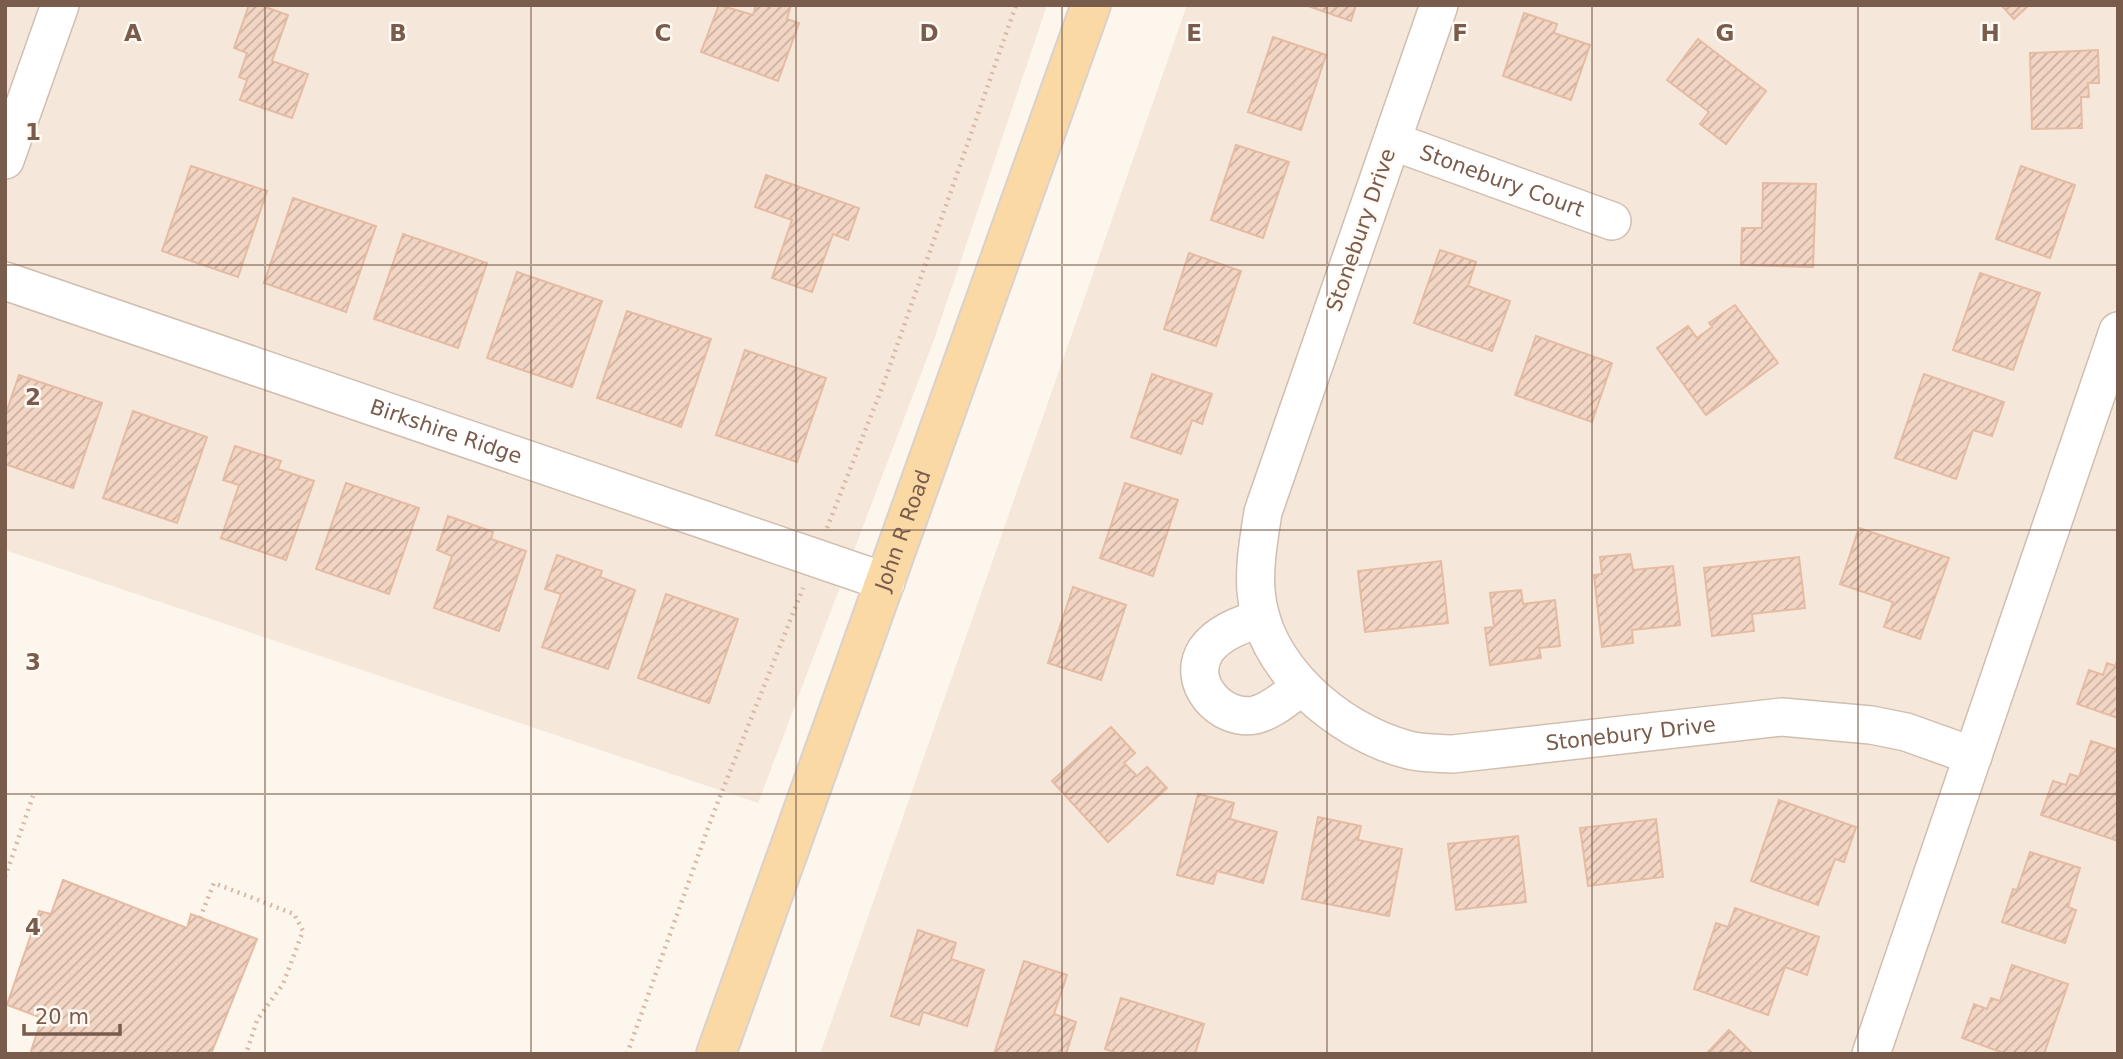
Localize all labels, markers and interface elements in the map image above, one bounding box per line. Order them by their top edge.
text: A [124,20,142,46]
text: B [389,20,407,46]
text: C [655,20,671,46]
text: D [919,20,939,46]
text: E [1186,20,1202,46]
text: F [1452,20,1468,46]
text: G [1716,20,1734,46]
text: H [1980,20,2000,46]
text: 1 [25,119,41,145]
street label: Stonebury Court [1417,140,1587,222]
street label: Stonebury Drive [1322,145,1400,315]
text: 2 [25,384,41,410]
street label: Birkshire Ridge [367,395,525,469]
street label: John R Road [870,467,936,596]
text: 3 [25,649,41,675]
street label: Stonebury Drive [1544,713,1717,756]
text: 4 [25,914,41,940]
scale bar [24,992,121,1036]
text: 20 m [35,1005,89,1029]

